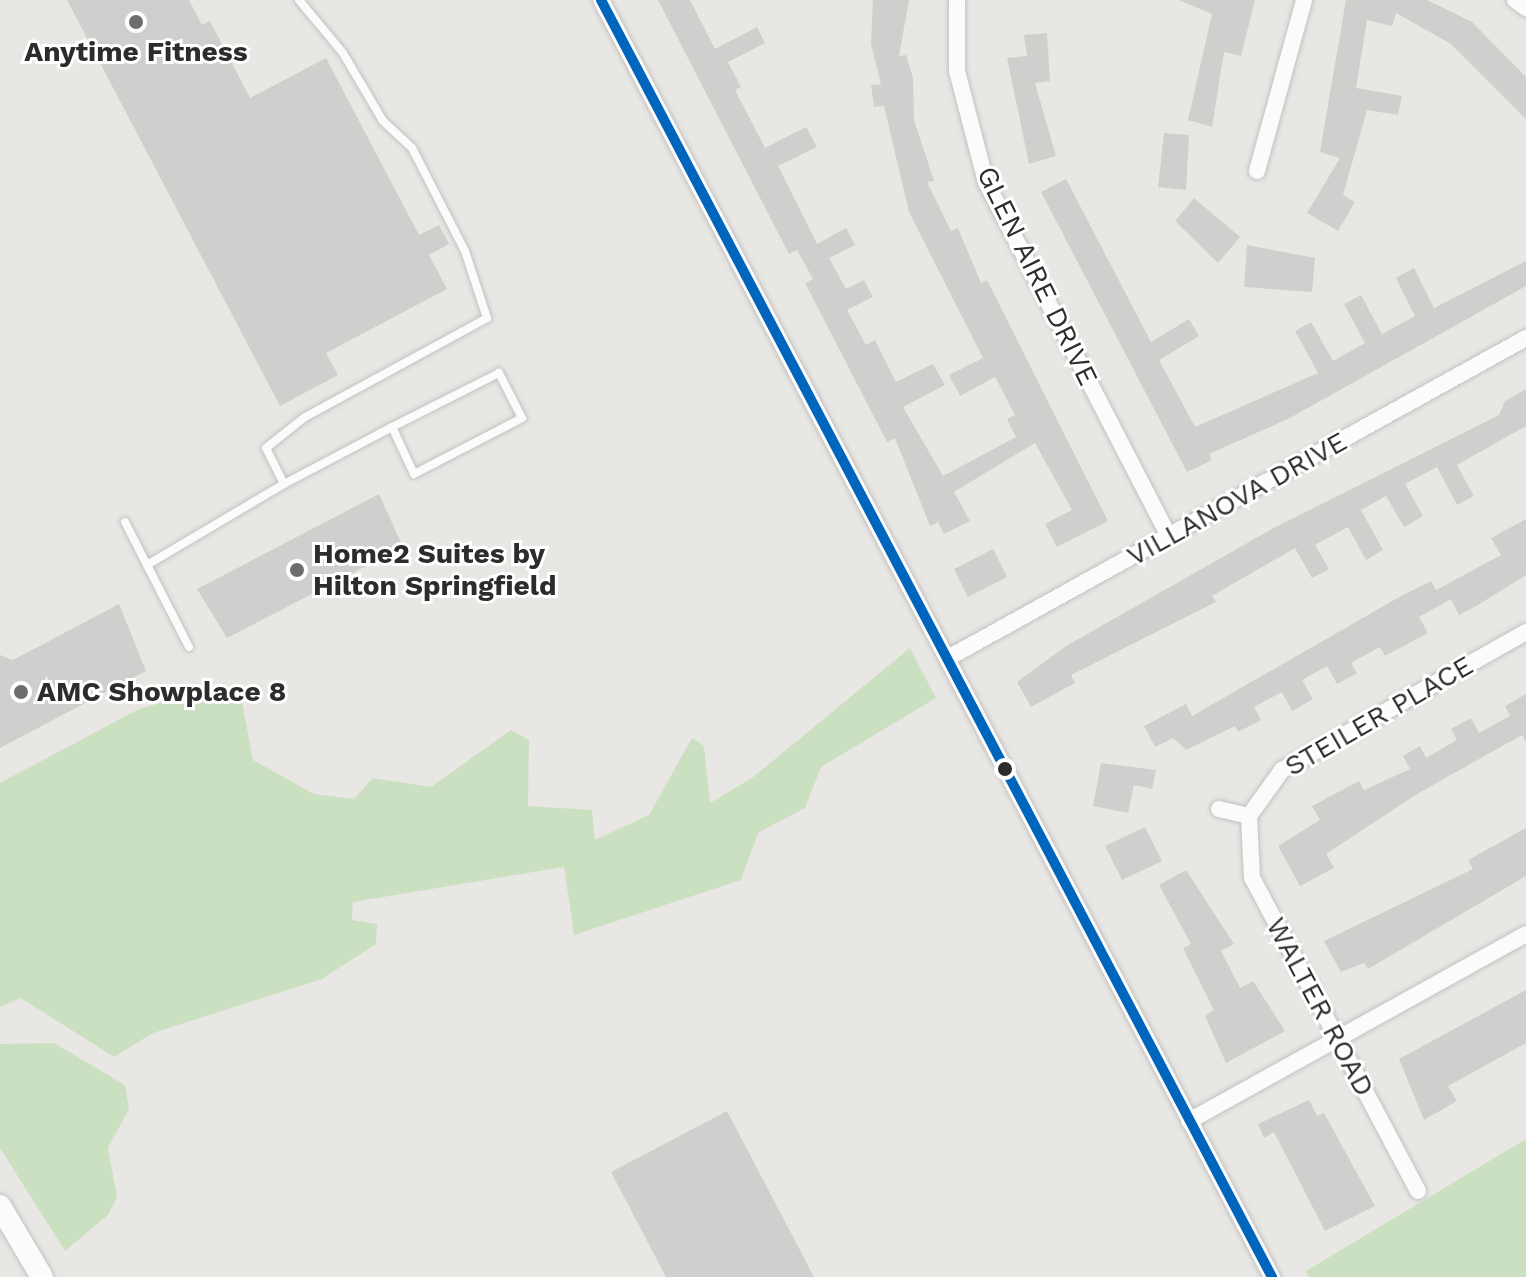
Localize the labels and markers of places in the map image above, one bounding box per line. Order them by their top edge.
marker: Anytime Fitness [127,13,145,31]
place label: Anytime Fitness [24,35,248,69]
place label: Home2 Suites by Hilton Springfield [313,537,556,603]
marker: Home2 Suites by Hilton Springfield [288,561,306,579]
place label: AMC Showplace 8 [37,675,286,709]
marker: AMC Showplace 8 [12,683,30,701]
unlabelled marker [997,761,1013,777]

